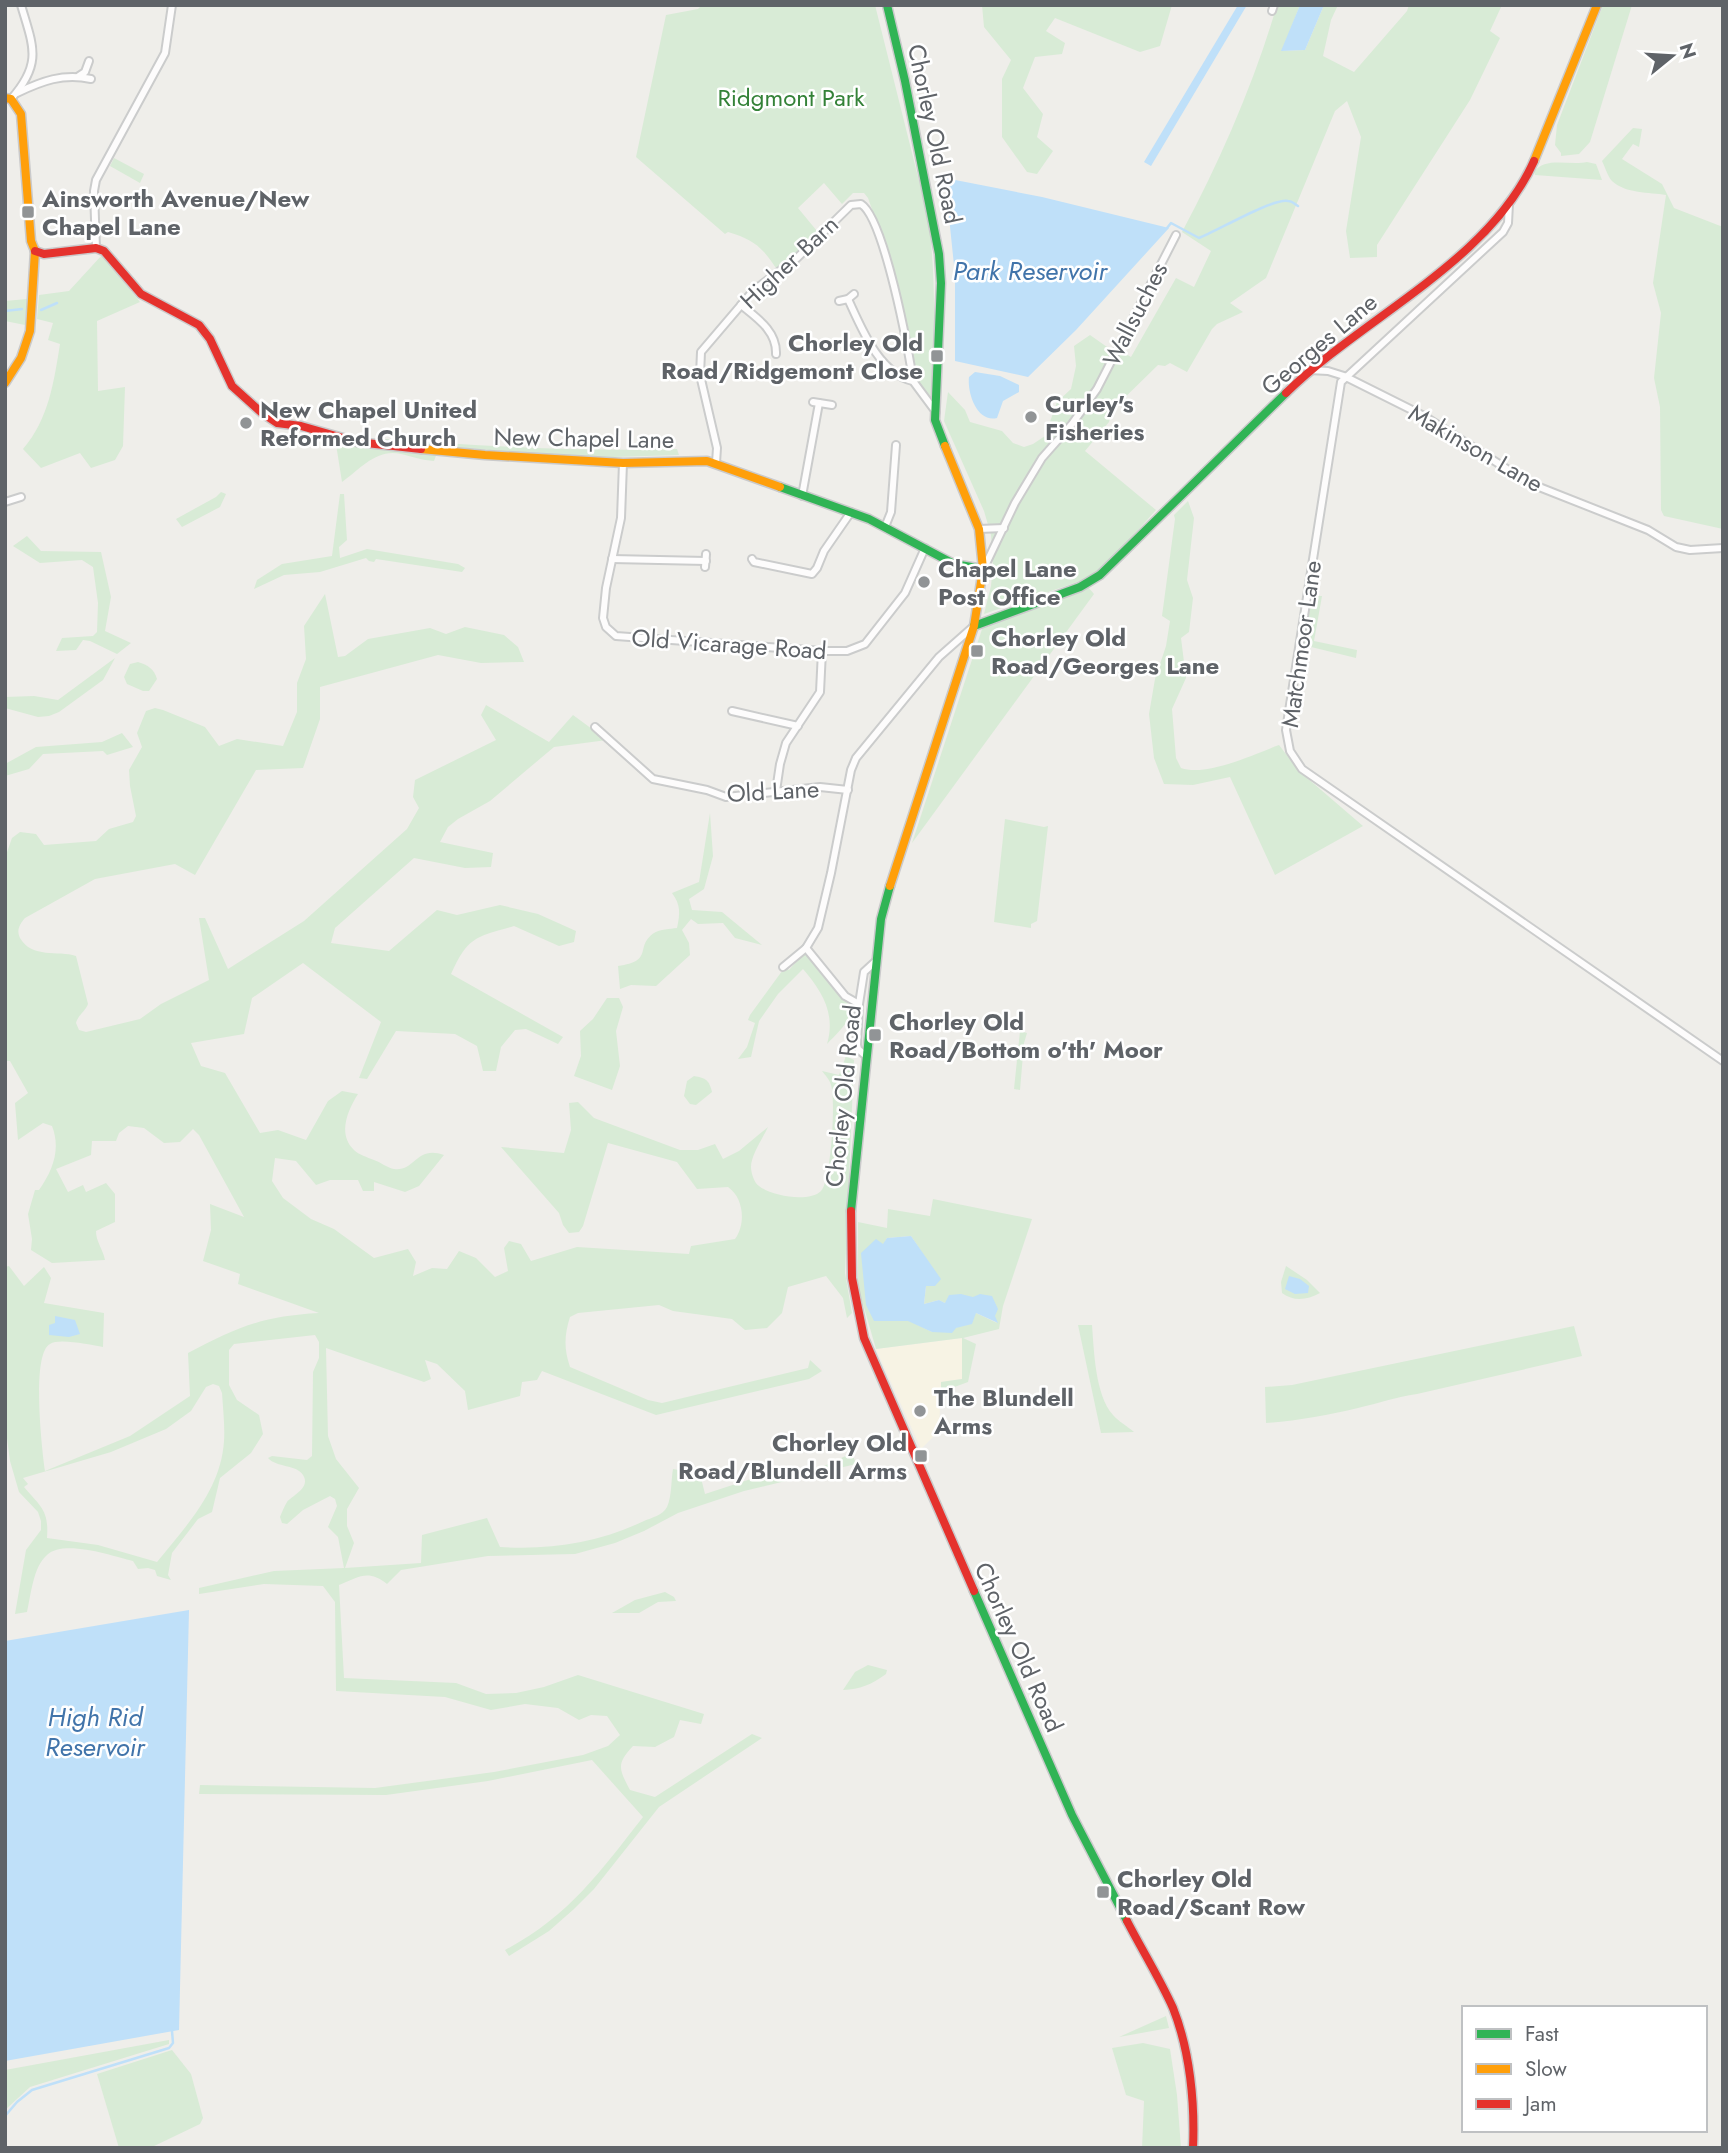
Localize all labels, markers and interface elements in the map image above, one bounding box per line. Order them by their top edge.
north arrow [1637,21,1707,91]
text: N [1673,40,1703,62]
street label: Chorley Old Road [899,41,971,227]
park label: Ridgmont Park [717,80,865,115]
place label: Ainsworth Avenue/New Chapel Lane [41,181,310,244]
marker: Ainsworth Avenue/New Chapel Lane [20,204,36,220]
street label: Higher Barn [732,207,846,317]
water label: Park Reservoir [953,252,1109,290]
street label: Wallsuches [1094,256,1176,372]
street label: Georges Lane [1253,285,1385,403]
place label: Chorley Old Road/Ridgemont Close [661,325,923,388]
marker: Chorley Old Road/Ridgemont Close [929,348,945,364]
place label: Curley's Fisheries [1045,386,1144,449]
place label: New Chapel United Reformed Church [260,392,477,455]
street label: Makinson Lane [1402,395,1550,501]
marker: Curley's Fisheries [1023,409,1039,425]
marker: New Chapel United Reformed Church [238,415,254,431]
street label: New Chapel Lane [493,419,675,457]
place label: Chapel Lane Post Office [938,551,1077,614]
street label: Matchmoor Lane [1272,558,1330,730]
marker: Chapel Lane Post Office [916,574,932,590]
street label: Old Vicarage Road [630,620,828,668]
place label: Chorley Old Road/Georges Lane [991,620,1219,683]
marker: Chorley Old Road/Georges Lane [969,643,985,659]
street label: Old Lane [726,771,820,811]
street label: Chorley Old Road [816,1003,870,1189]
place label: Chorley Old Road/Bottom o'th' Moor [889,1004,1163,1067]
marker: Chorley Old Road/Bottom o'th' Moor [867,1027,883,1043]
place label: The Blundell Arms [933,1380,1074,1443]
marker: The Blundell Arms [912,1403,928,1419]
place label: Chorley Old Road/Blundell Arms [678,1425,907,1488]
marker: Chorley Old Road/Blundell Arms [913,1448,929,1464]
street label: Chorley Old Road [966,1556,1072,1738]
water label: High Rid Reservoir [45,1698,146,1766]
place label: Chorley Old Road/Scant Row [1117,1861,1306,1924]
marker: Chorley Old Road/Scant Row [1095,1884,1111,1900]
legend [1462,2006,1707,2132]
text: Fast [1525,2019,1558,2049]
text: Slow [1525,2054,1567,2084]
text: Jam [1522,2089,1557,2119]

